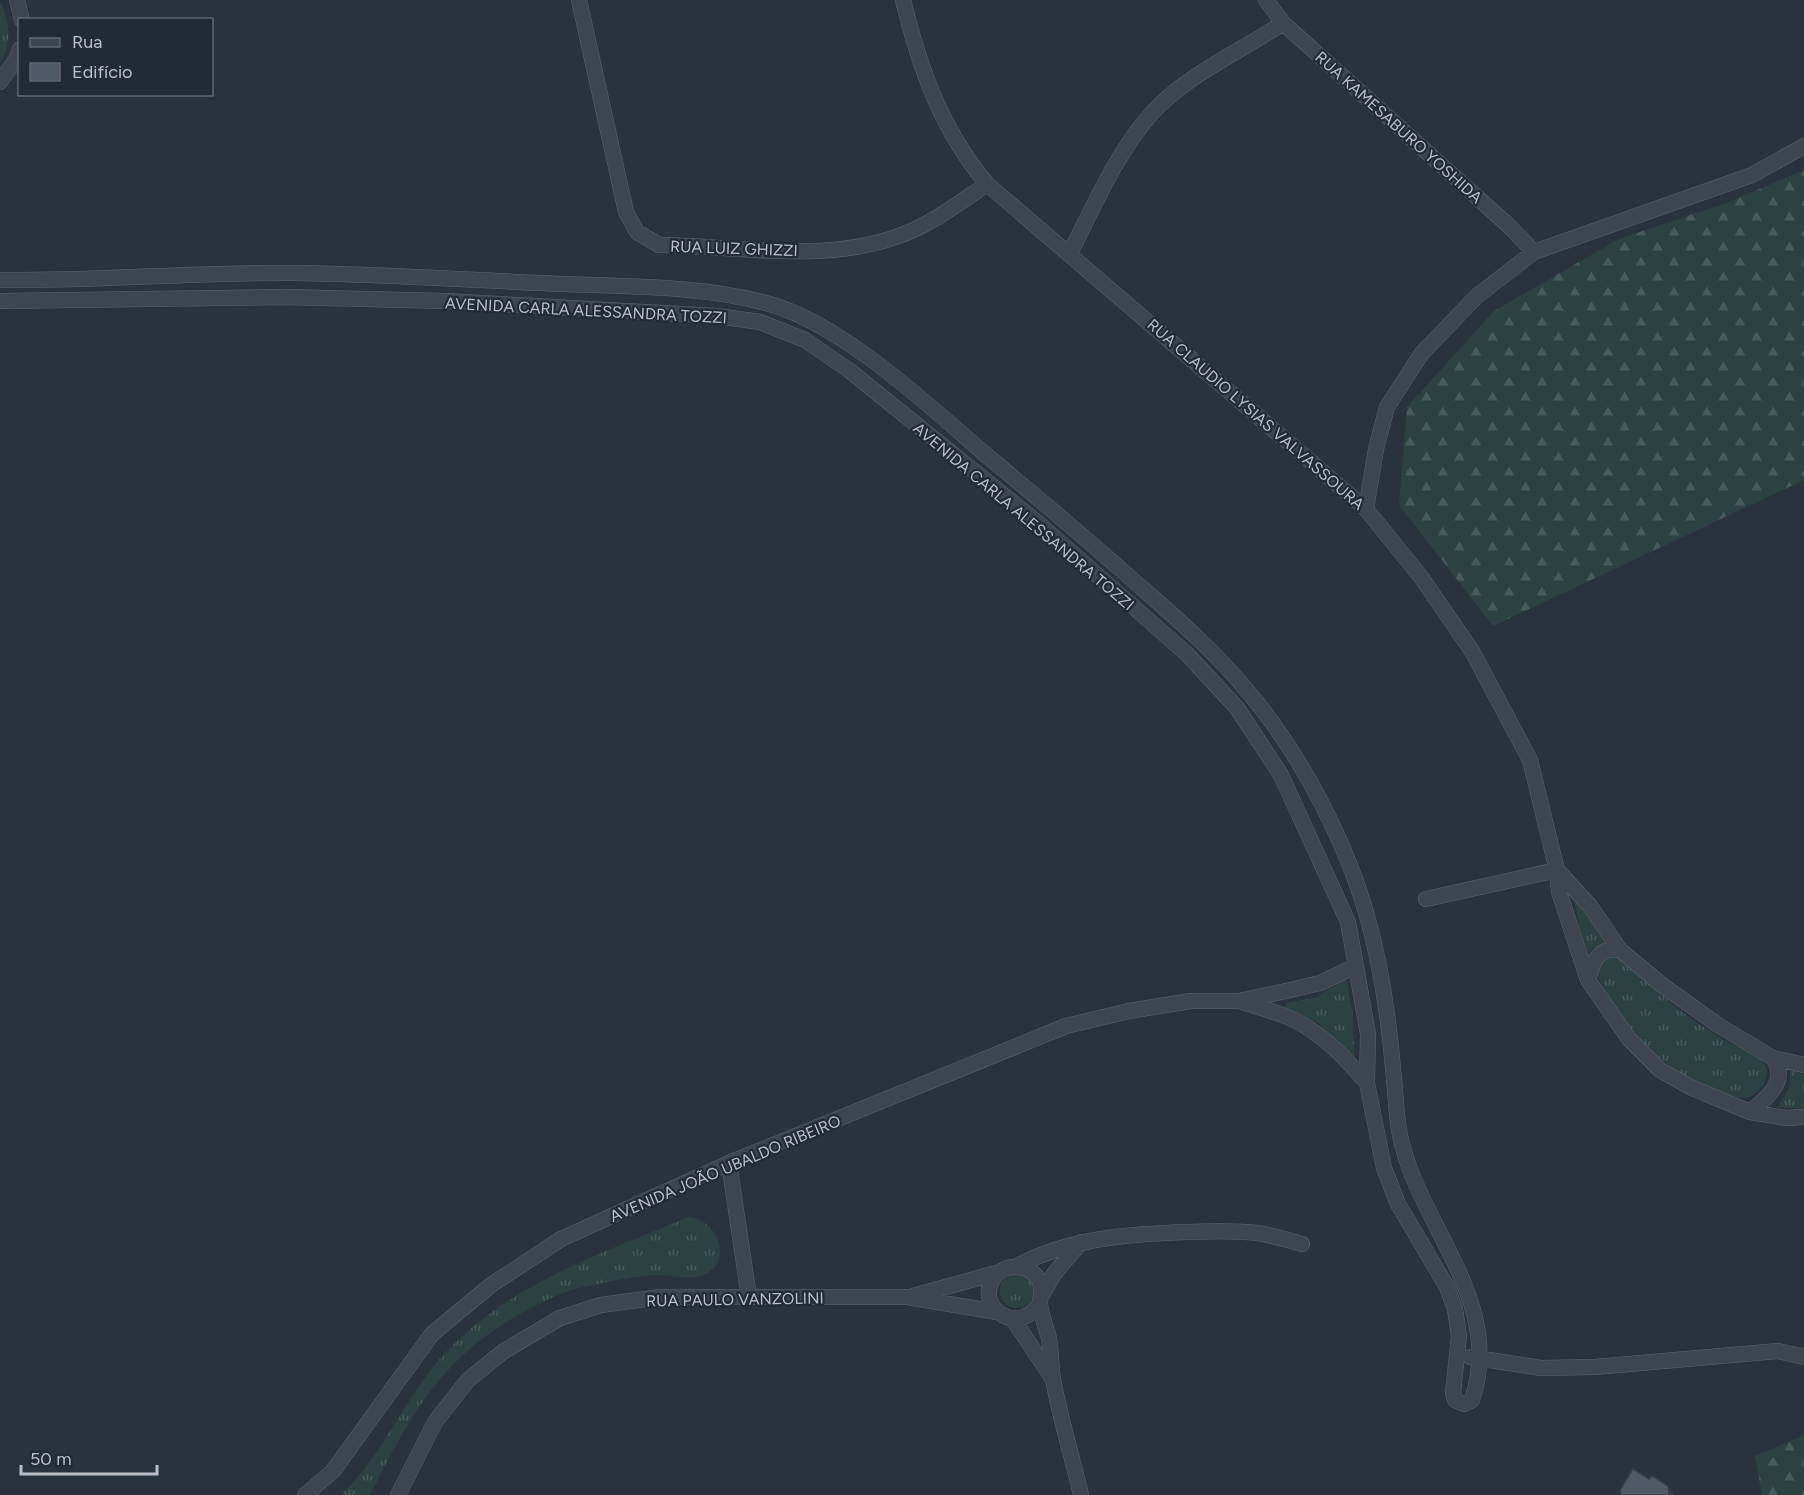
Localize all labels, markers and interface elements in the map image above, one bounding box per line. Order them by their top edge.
legend [18,18,213,96]
text: Rua [72,31,103,53]
street label: RUA KAMESABURO YOSHIDA [1311,47,1486,207]
text: Edifício [72,61,133,83]
street label: RUA LUIZ GHIZZI [670,237,798,260]
street label: AVENIDA CARLA ALESSANDRA TOZZI [445,294,727,327]
street label: RUA CLAUDIO LYSIAS VALVASSOURA [1143,315,1368,514]
street label: AVENIDA CARLA ALESSANDRA TOZZI [910,418,1138,614]
street label: AVENIDA JOÃO UBALDO RIBEIRO [607,1111,844,1226]
street label: RUA PAULO VANZOLINI [646,1288,824,1311]
scale bar [21,1438,158,1476]
text: 50 m [30,1448,72,1470]

